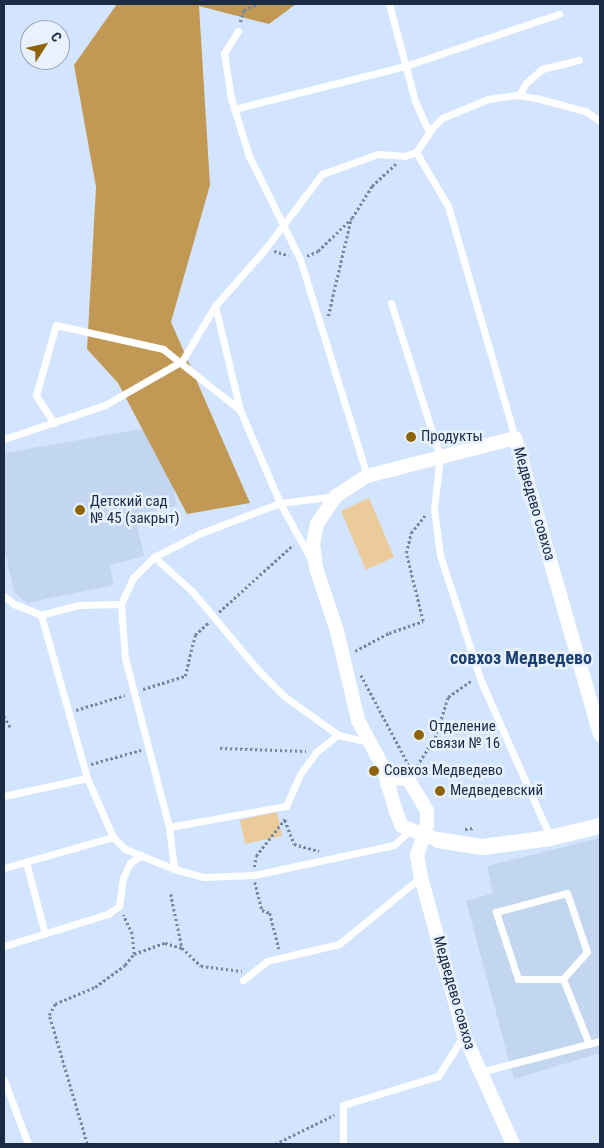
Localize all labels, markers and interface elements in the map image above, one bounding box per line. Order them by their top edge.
north arrow [20,20,70,70]
text: С [48,29,65,45]
place label: Продукты [421,428,483,446]
marker: Продукты [405,431,417,443]
street label: Медведево совхоз [509,445,559,563]
place label: Детский сад № 45 (закрыт) [90,492,180,527]
marker: Детский сад № 45 (закрыт) [74,504,86,516]
district label: совхоз Медведево [450,647,592,669]
place label: Отделение связи № 16 [429,717,500,752]
marker: Отделение связи № 16 [413,729,425,741]
place label: Совхоз Медведево [384,762,503,780]
marker: Совхоз Медведево [368,765,380,777]
place label: Медведевский [450,782,543,800]
marker: Медведевский [434,785,446,797]
street label: Медведево совхоз [429,934,479,1052]

